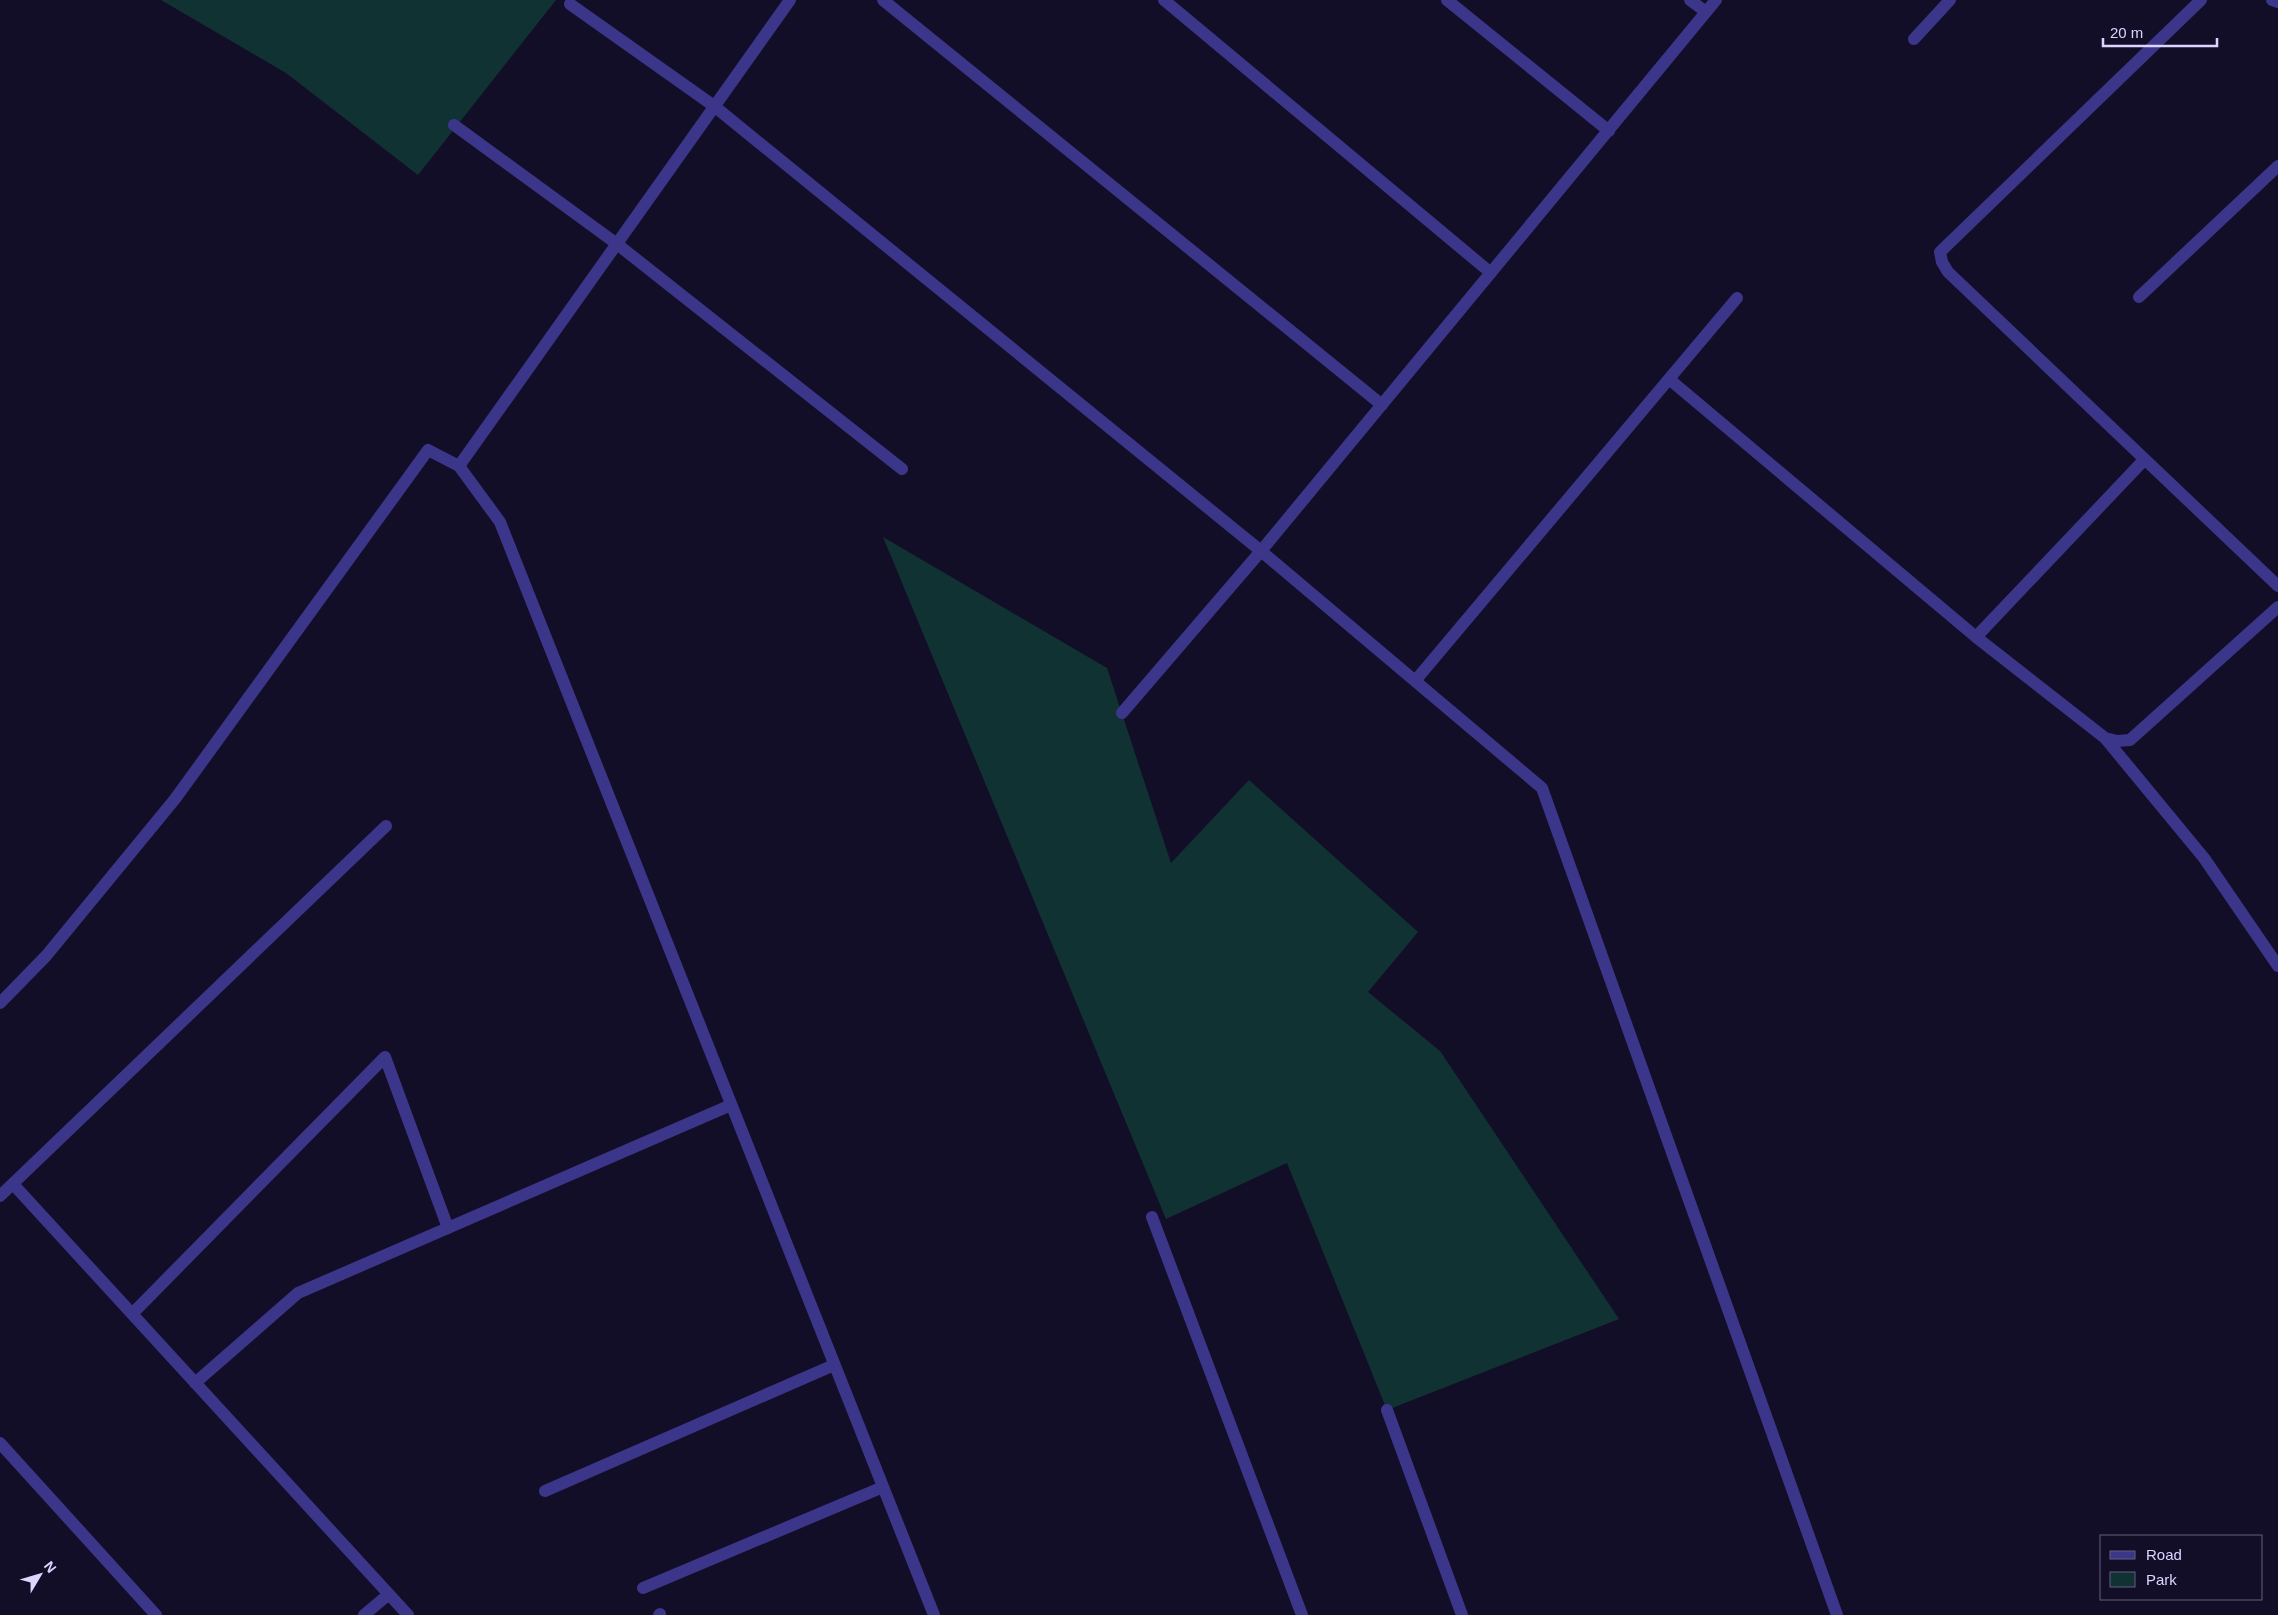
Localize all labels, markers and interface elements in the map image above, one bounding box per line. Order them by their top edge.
scale bar [2103,15,2217,47]
text: 20 m [2110,24,2143,41]
legend [2100,1535,2263,1600]
text: Road [2146,1546,2182,1563]
north arrow [15,1550,65,1600]
text: N [41,1558,60,1576]
text: Park [2146,1571,2177,1588]

